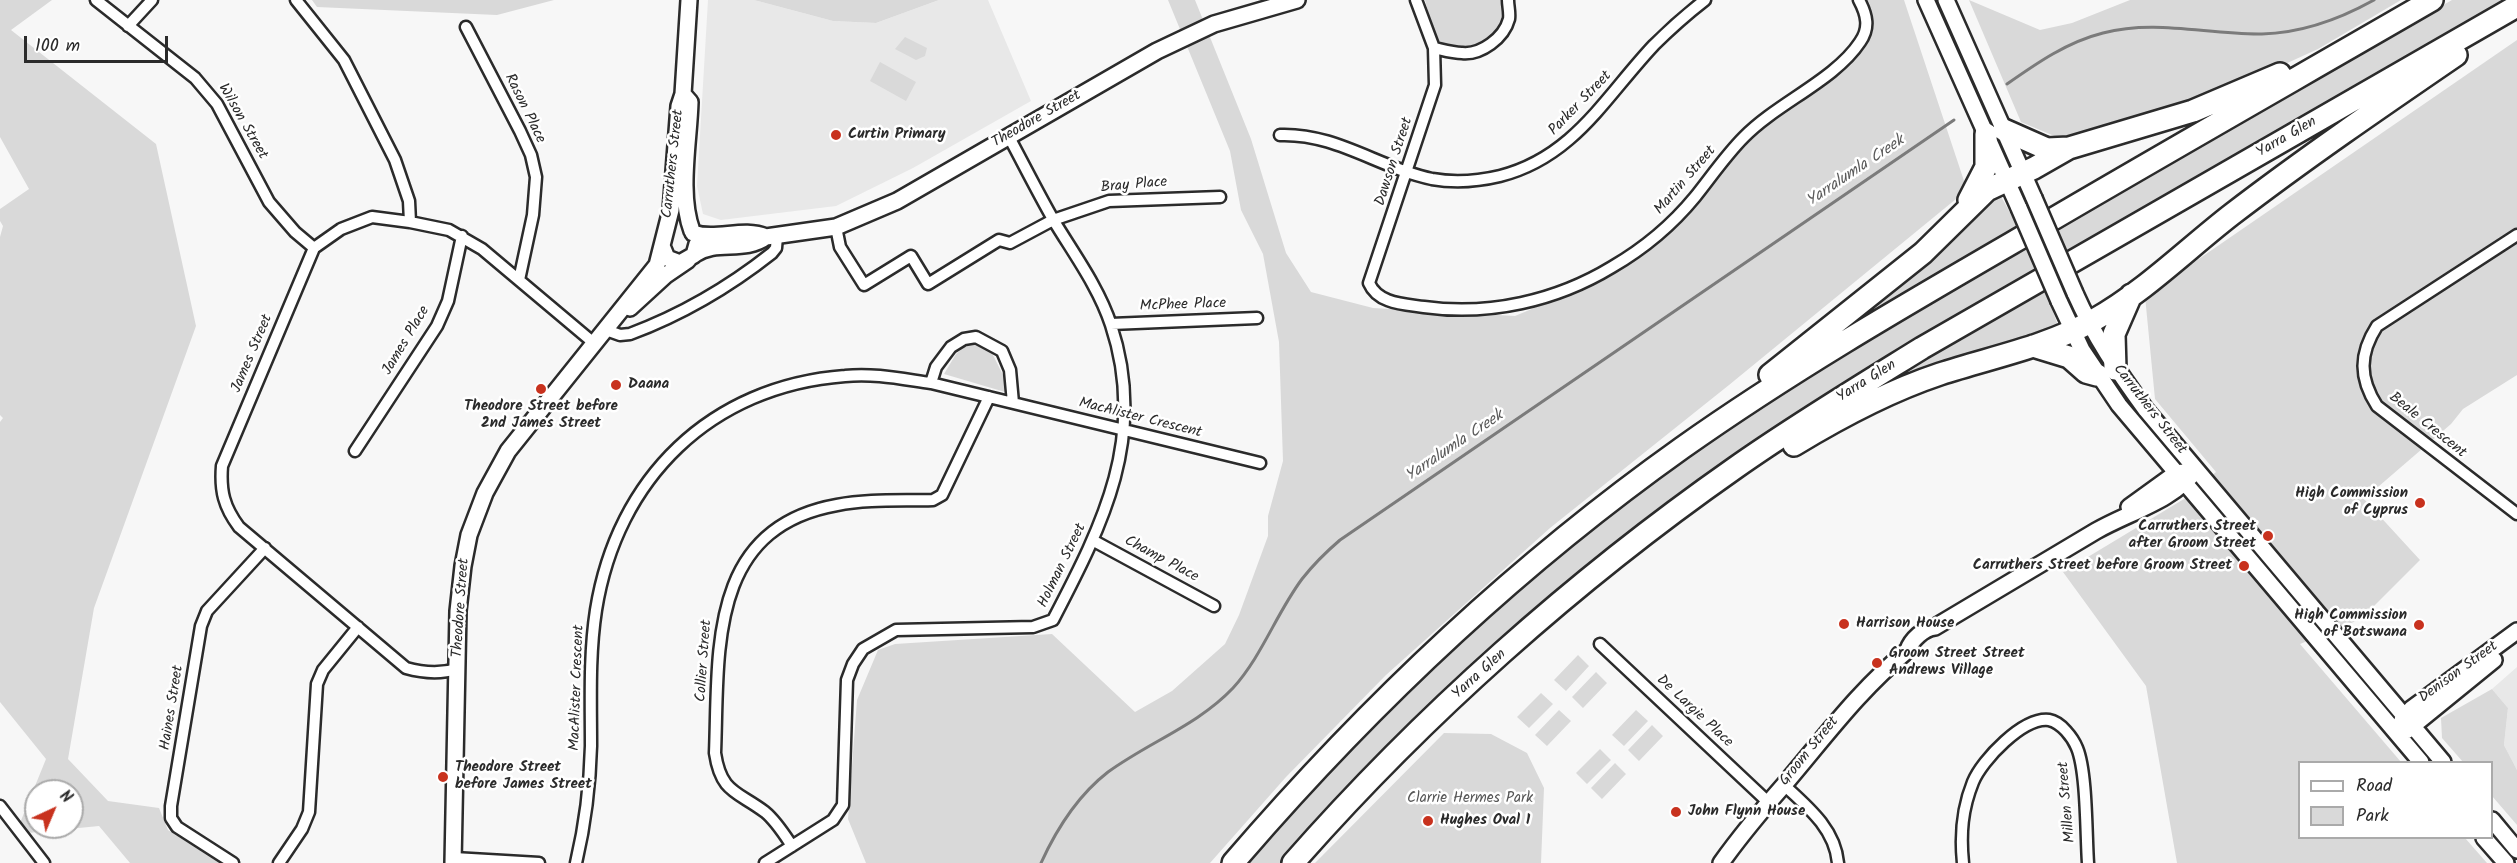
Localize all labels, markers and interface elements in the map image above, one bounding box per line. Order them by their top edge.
scale bar [27,24,171,62]
text: 100 m [35,32,80,61]
street label: Parker Street [1546,68,1616,140]
street label: Rason Place [499,71,549,147]
street label: Wilson Street [213,81,271,163]
street label: Theodore Street [989,87,1085,153]
street label: Carruthers Street [659,109,689,219]
street label: Yarra Glen [2254,114,2320,162]
street label: Dawson Street [1372,115,1418,209]
place label: Curtin Primary [848,126,945,144]
marker: Curtin Primary [829,128,843,142]
water label: Yarralumla Creek [1803,132,1909,212]
street label: Martin Street [1651,143,1721,219]
street label: Bray Place [1100,174,1168,198]
street label: McPhee Place [1139,295,1227,317]
street label: James Place [379,303,435,379]
street label: James Street [228,312,278,396]
street label: Yarra Glen [1834,357,1900,407]
street label: Carruthers Street [2108,361,2190,459]
place label: Daana [628,376,669,394]
marker: Daana [609,378,623,392]
marker: Theodore Street before 2nd James Street [534,382,548,396]
street label: Beale Crescent [2385,389,2469,463]
street label: MacAlister Crescent [1077,395,1203,443]
place label: Theodore Street before 2nd James Street [464,398,618,433]
water label: Yarralumla Creek [1402,407,1508,487]
place label: High Commission of Cyprus [2295,485,2408,520]
marker: High Commission of Cyprus [2413,496,2427,510]
place label: Carruthers Street after Groom Street [2129,518,2256,553]
street label: Holman Street [1035,521,1091,611]
marker: Carruthers Street after Groom Street [2261,529,2275,543]
street label: Champ Place [1121,533,1201,587]
place label: Carruthers Street before Groom Street [1973,557,2232,575]
street label: Theodore Street [450,558,474,658]
marker: Carruthers Street before Groom Street [2237,559,2251,573]
place label: High Commission of Botswana [2294,607,2407,642]
place label: Harrison House [1856,615,1954,633]
marker: Harrison House [1837,617,1851,631]
marker: High Commission of Botswana [2412,618,2426,632]
street label: Collier Street [693,619,717,703]
street label: MacAlister Crescent [567,625,589,751]
street label: Denison Street [2416,638,2502,708]
place label: Groom Street Street Andrews Village [1889,645,2025,680]
street label: Yarra Glen [1449,646,1511,704]
marker: Groom Street Street Andrews Village [1870,656,1884,670]
street label: Haines Street [157,664,189,752]
street label: De Largie Place [1652,672,1736,752]
street label: Groom Street [1777,714,1843,790]
place label: Theodore Street before James Street [455,759,592,794]
street label: Millen Street [2055,761,2081,843]
legend [2298,761,2493,839]
marker: Theodore Street before James Street [436,770,450,784]
text: Road [2356,772,2392,801]
north arrow [24,779,84,839]
text: N [53,785,78,810]
park label: Clarrie Hermes Park [1407,790,1533,808]
text: Park [2356,802,2389,831]
place label: John Flynn House [1688,803,1805,821]
marker: John Flynn House [1669,805,1683,819]
place label: Hughes Oval 1 [1440,812,1530,830]
marker: Hughes Oval 1 [1421,814,1435,828]

